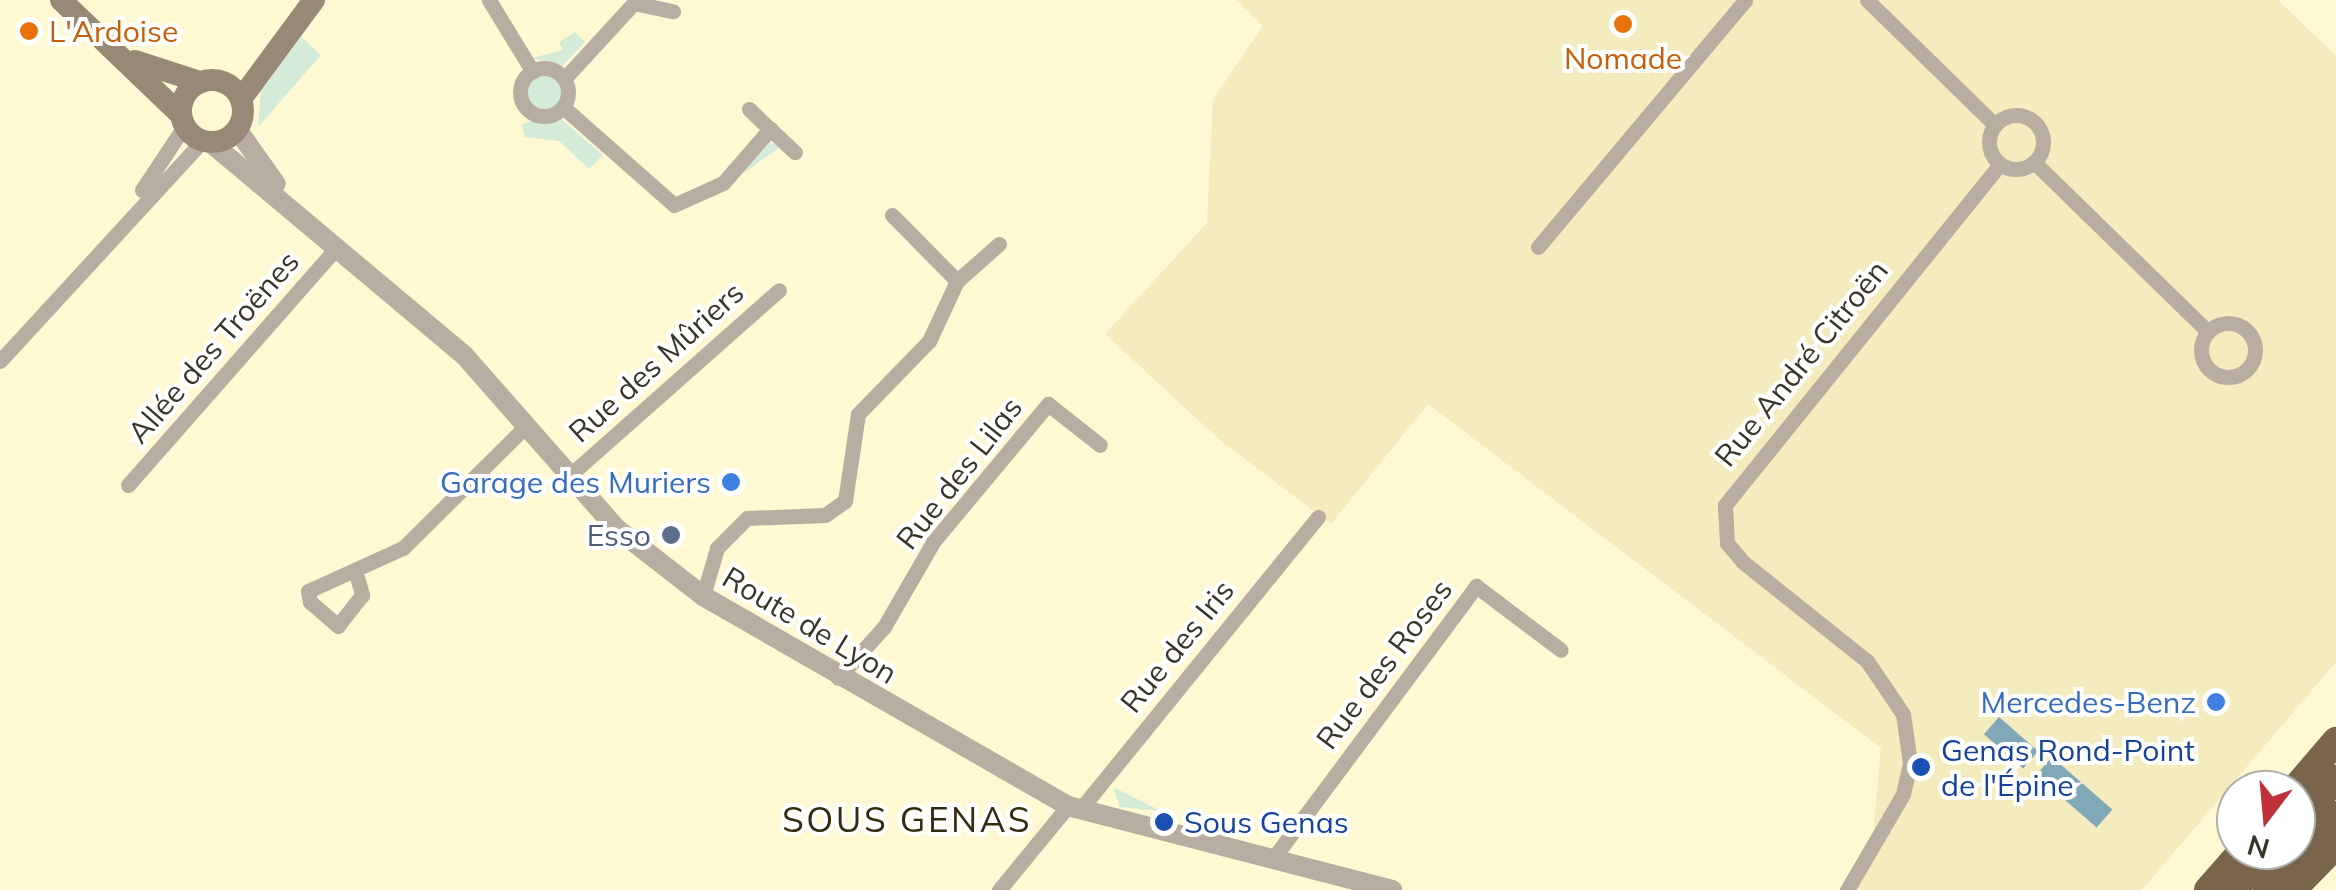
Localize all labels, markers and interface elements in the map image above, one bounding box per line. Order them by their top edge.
place label: L'Ardoise [49,13,178,49]
marker: Nomade [1612,13,1634,35]
marker: L'Ardoise [18,20,40,42]
place label: Nomade [1564,40,1682,76]
street label: Allée des Troënes [120,244,306,450]
street label: Rue André Citroën [1707,253,1895,473]
street label: Rue des Mûriers [561,274,751,450]
street label: Rue des Lilas [889,390,1029,556]
place label: Garage des Muriers [440,464,711,500]
marker: Garage des Muriers [720,471,742,493]
place label: Esso [587,517,651,553]
marker: Esso [660,524,682,546]
street label: Route de Lyon [716,559,904,691]
street label: Rue des Roses [1309,572,1459,756]
street label: Rue des Iris [1113,573,1241,719]
place label: Mercedes-Benz [1980,684,2196,720]
marker: Mercedes-Benz [2205,691,2227,713]
place label: Genas Rond-Point de l'Épine [1941,732,2195,802]
marker: Genas Rond-Point de l'Épine [1910,756,1932,778]
north arrow [2216,770,2316,870]
district label: SOUS GENAS [782,798,1032,840]
place label: Sous Genas [1184,804,1349,840]
marker: Sous Genas [1153,811,1175,833]
text: N [2243,828,2273,867]

